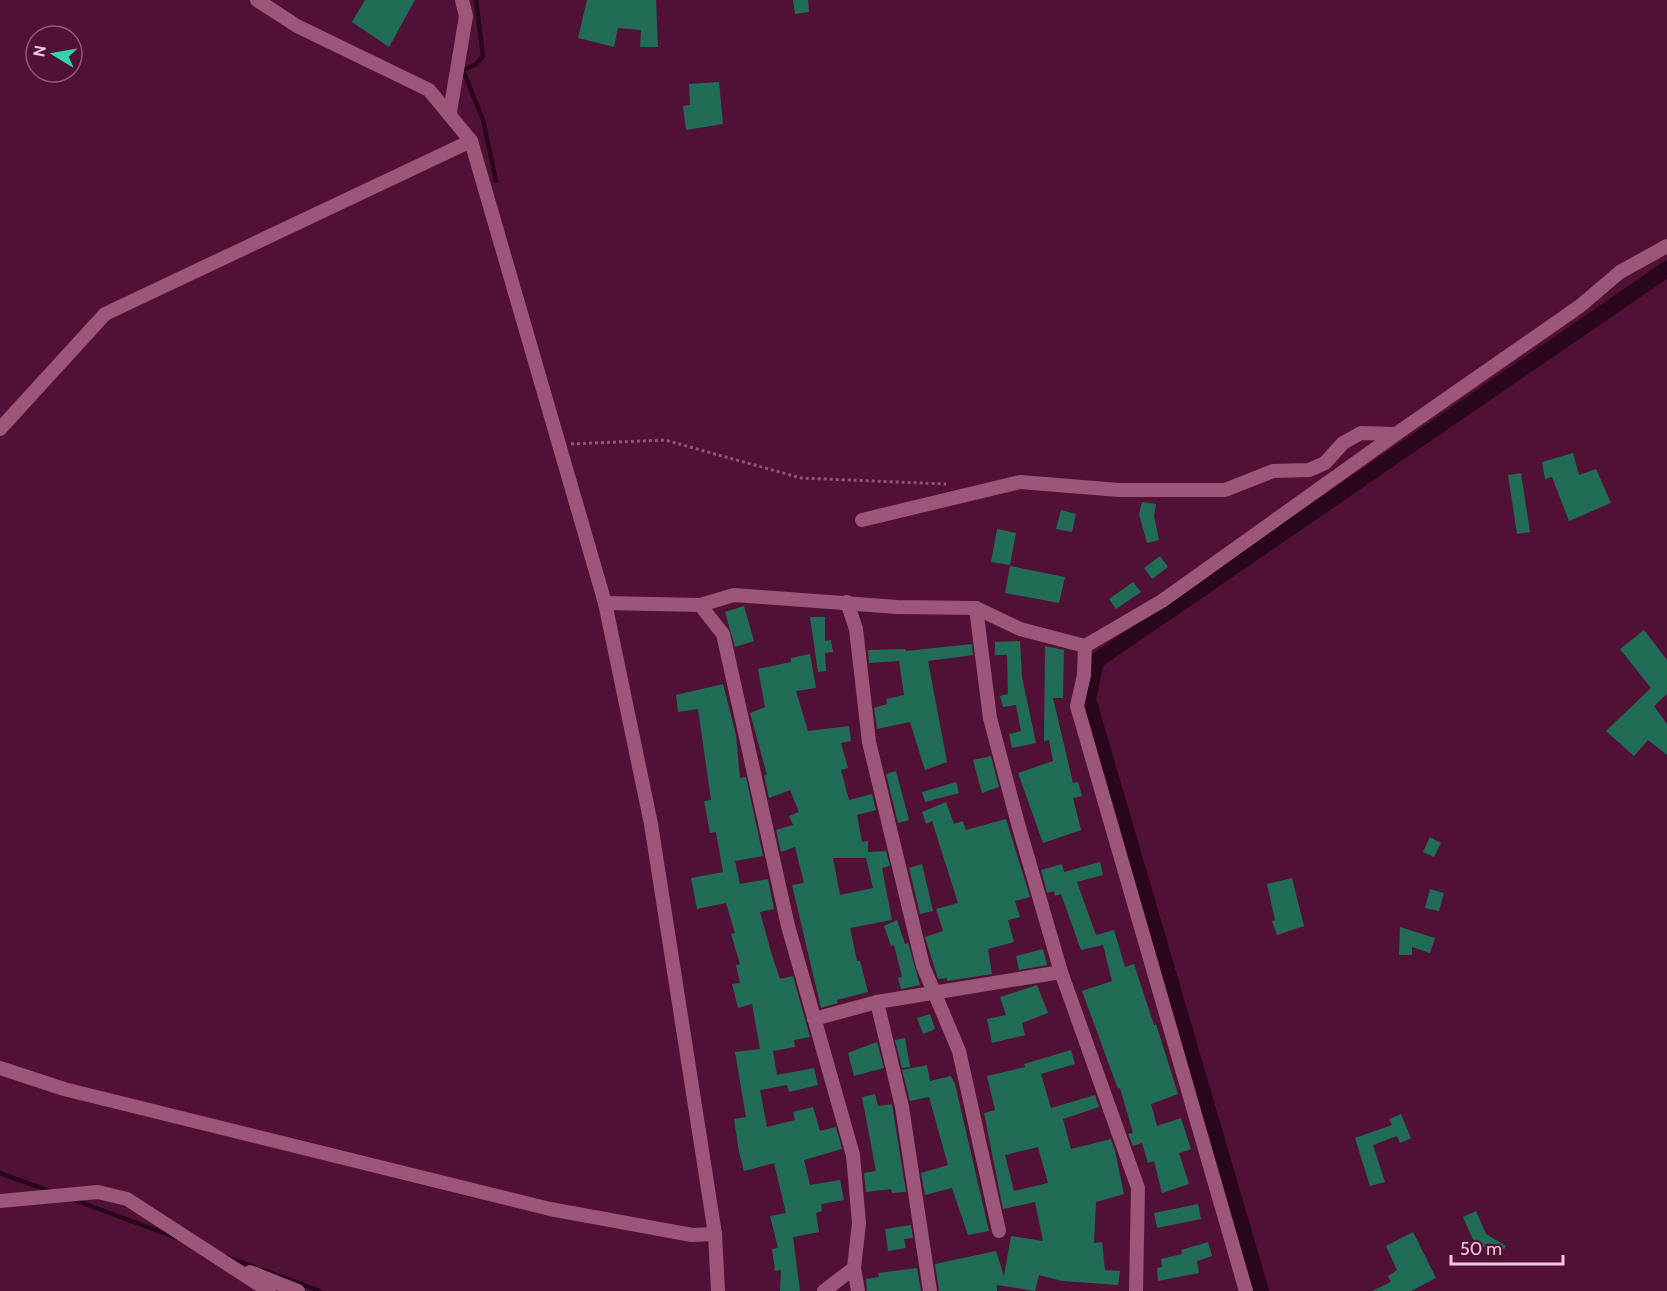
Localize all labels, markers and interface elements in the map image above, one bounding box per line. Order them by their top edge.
north arrow [24,24,84,84]
text: N [29,44,50,59]
scale bar [1451,1228,1564,1266]
text: 50 m [1460,1238,1502,1260]

